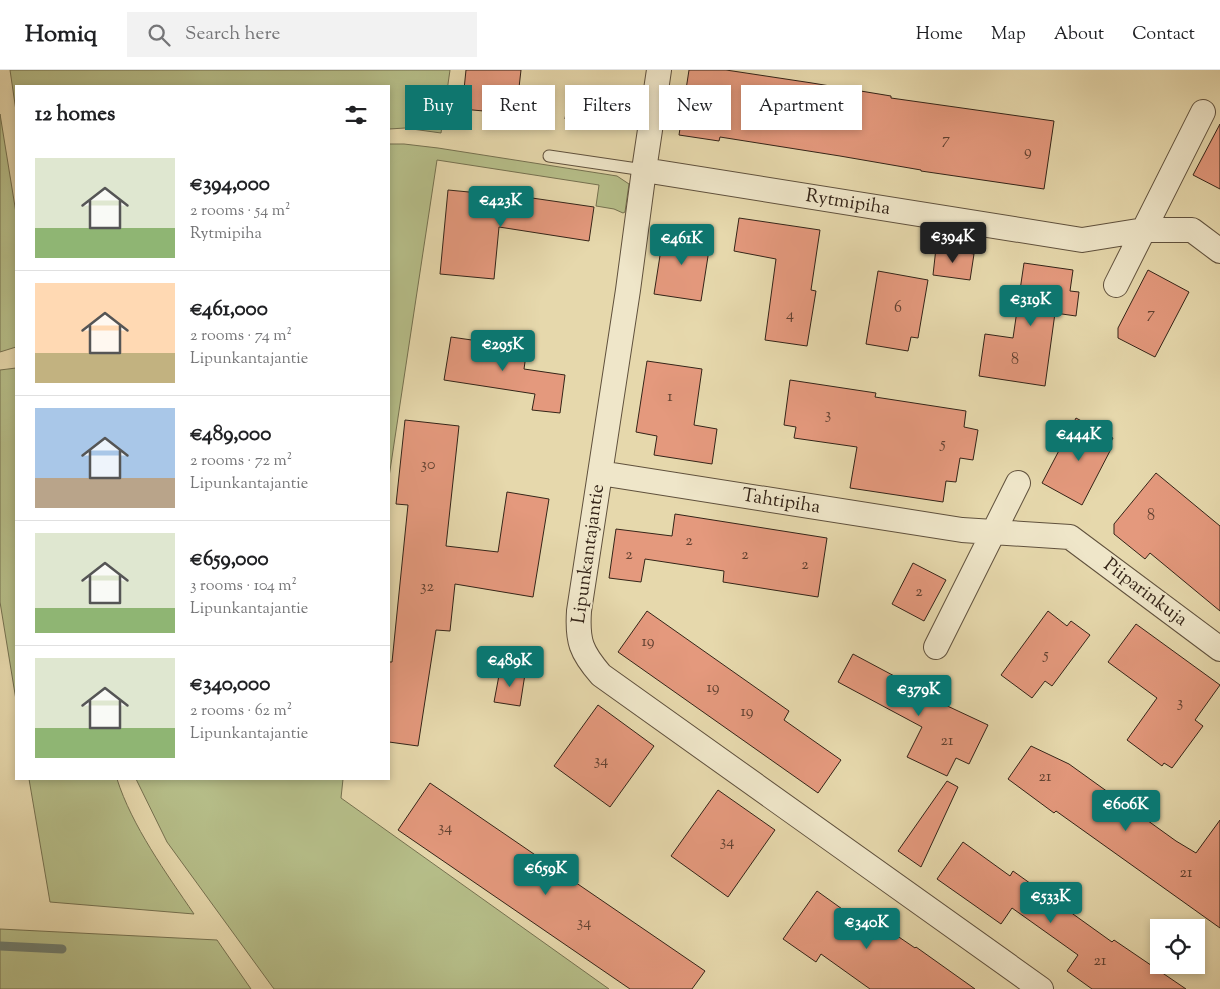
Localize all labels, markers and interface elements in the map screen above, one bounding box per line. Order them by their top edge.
search box [127,12,477,57]
text: Homiq [25,18,97,52]
icon: search [145,21,173,49]
text: Search here [185,21,280,48]
text: Home [916,22,963,48]
text: Map [991,22,1026,48]
text: About [1054,22,1104,48]
text: Contact [1132,22,1195,48]
chip: Buy [405,85,472,130]
chip: Rent [482,85,555,130]
chip: Filters [565,85,649,130]
chip: New [659,85,731,130]
chip: Apartment [741,85,862,130]
text: 12 homes [35,100,115,130]
icon: filters [342,101,370,129]
house number: 7 [942,129,950,152]
house number: 9 [1024,141,1032,164]
text: €394,000 [190,170,270,200]
icon: home [75,178,135,238]
street label: Rytmipiha [804,183,893,223]
pin: €423K [466,186,536,228]
text: €423K [480,190,522,213]
text: 2 rooms · 54 m² [190,200,290,223]
pin: €394K [918,222,988,264]
text: Rytmipiha [190,223,262,246]
pin: €461K [647,224,717,266]
text: €394K [931,226,975,249]
text: €461K [661,228,703,251]
pin: €319K [996,284,1066,327]
text: €319K [1011,289,1051,312]
text: €461,000 [190,295,268,325]
house number: 6 [894,297,902,320]
icon: home [75,303,135,363]
house number: 7 [1147,303,1155,326]
house number: 4 [786,304,794,327]
text: 2 rooms · 74 m² [190,325,292,348]
pin: €295K [468,330,538,372]
text: €295K [482,334,524,357]
text: Lipunkantajantie [190,348,308,371]
house number: 8 [1011,349,1019,372]
house number: 1 [667,386,673,409]
house number: 3 [825,404,831,427]
text: €489,000 [190,420,271,450]
pin: €444K [1044,420,1114,462]
text: €444K [1057,424,1101,447]
icon: home [75,428,135,488]
house number: 5 [939,433,946,456]
text: 2 rooms · 72 m² [190,450,292,473]
house number: 30 [421,454,435,477]
text: Lipunkantajantie [190,473,308,496]
street label: Lipunkantajantie [566,482,612,625]
street label: Tahtipiha [740,482,822,522]
house number: 8 [1147,505,1155,528]
house number: 2 [685,530,693,553]
house number: 2 [625,544,633,567]
house number: 2 [741,544,749,567]
text: €659,000 [190,545,269,575]
street label: Piiparinkuja [1097,552,1193,634]
icon: home [75,553,135,613]
house number: 2 [801,554,809,577]
text: 3 rooms · 104 m² [190,575,297,598]
house number: 32 [420,576,434,599]
house number: 2 [915,581,923,604]
text: Lipunkantajantie [190,598,308,621]
house number: 19 [641,631,655,654]
house number: 5 [1042,644,1049,667]
pin: €489K [475,646,545,688]
text: €489K [488,650,532,673]
text: €340,000 [190,670,270,700]
pin: €379K [884,674,954,717]
house number: 19 [706,677,720,700]
icon: home [75,678,135,738]
text: €379K [897,679,941,702]
house number: 3 [1177,692,1183,715]
text: 2 rooms · 62 m² [190,700,292,723]
house number: 19 [740,701,754,724]
text: Lipunkantajantie [190,723,308,746]
house number: 21 [941,730,954,753]
house number: 34 [594,750,608,773]
house number: 21 [1039,766,1052,789]
pin: €606K [1091,790,1161,832]
text: €606K [1103,794,1149,817]
house number: 34 [438,817,452,840]
house number: 34 [720,831,734,854]
pin: €659K [511,854,581,896]
text: €659K [525,858,567,881]
house number: 21 [1180,862,1193,885]
pin: €533K [1016,882,1086,924]
text: €533K [1031,886,1071,909]
pin: €340K [832,908,902,950]
house number: 34 [577,912,591,935]
text: €340K [845,912,889,935]
map controls [1150,919,1205,974]
button: locate [1150,919,1205,974]
house number: 21 [1094,950,1107,973]

